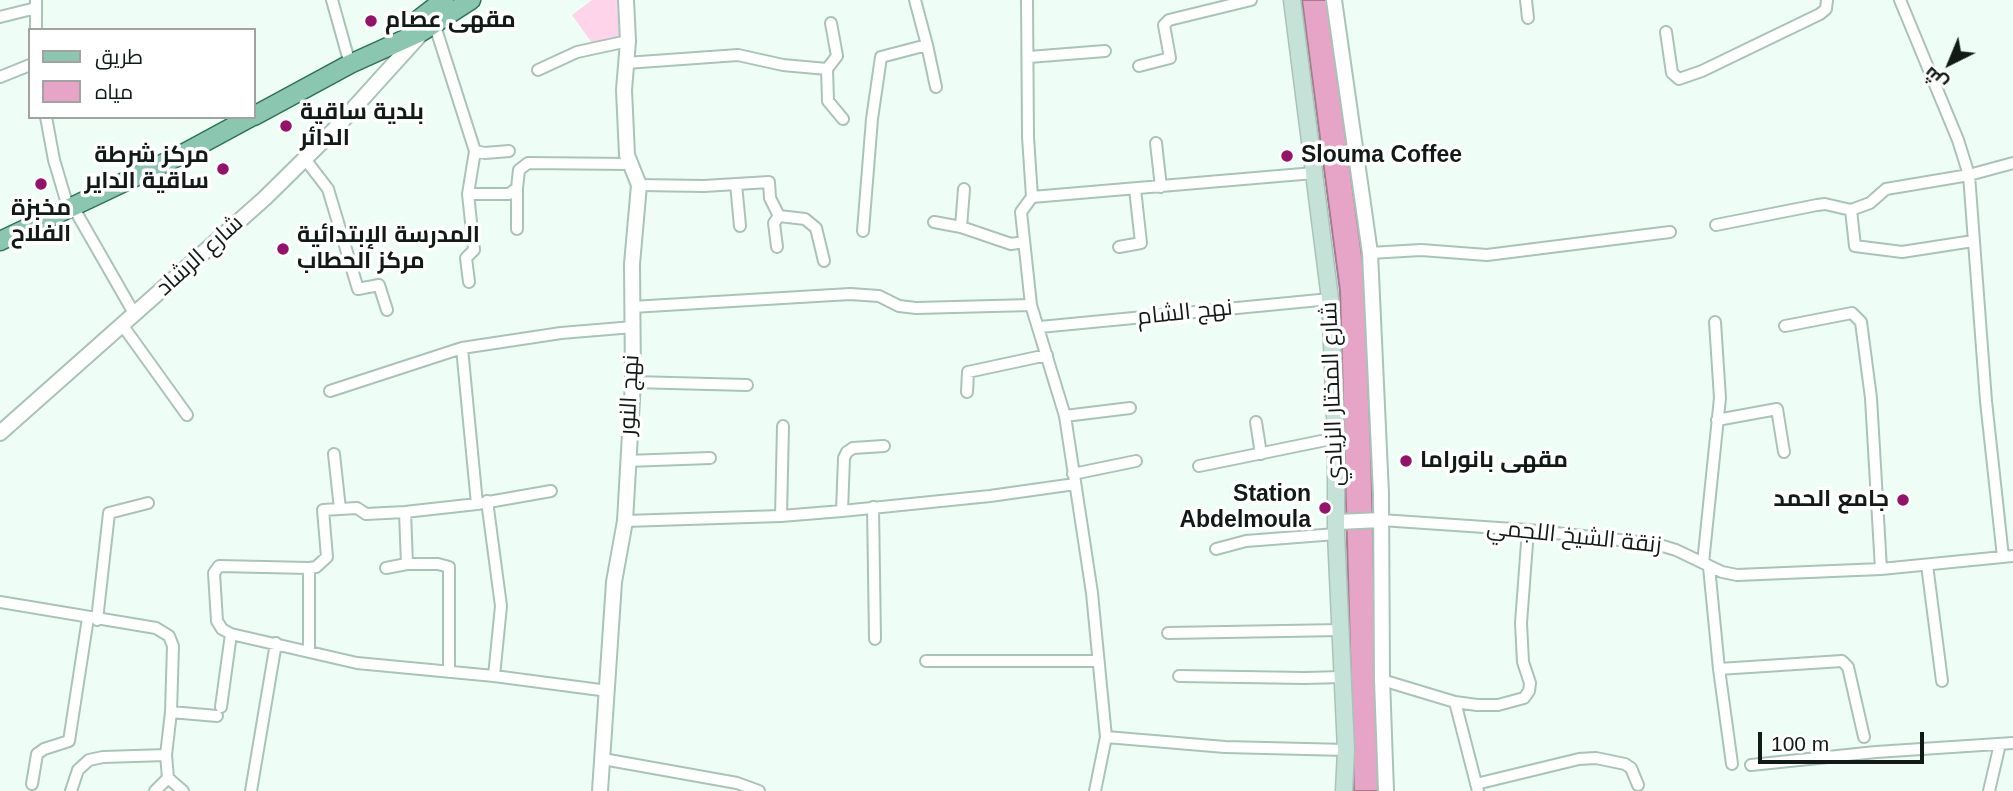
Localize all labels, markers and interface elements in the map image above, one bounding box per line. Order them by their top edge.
place label: مقهى عصام [385,7,516,35]
marker: مقهى عصام [363,13,379,29]
legend [28,28,256,119]
north arrow [1915,28,1985,98]
text: طريق [95,45,143,68]
text: ش [1919,63,1951,95]
text: مياه [95,80,133,103]
place label: بلدية ساقية الدائر [300,99,424,153]
marker: بلدية ساقية الدائر [278,118,294,134]
place label: مركز شرطة ساقية الداير [85,142,209,196]
place label: Slouma Coffee [1301,142,1462,170]
marker: Slouma Coffee [1279,148,1295,164]
marker: مركز شرطة ساقية الداير [215,161,231,177]
marker: مخبزة الفلاح [33,176,49,192]
place label: مخبزة الفلاح [11,195,71,249]
street label: شارع الرشاد [151,210,249,302]
place label: المدرسة الإبتدائية مركز الحطاب [297,222,480,276]
marker: المدرسة الإبتدائية مركز الحطاب [275,241,291,257]
street label: نهج الشام [1136,294,1234,332]
street label: شارع المختار الزيادي [1316,301,1350,487]
street label: نهج النور [614,354,646,436]
place label: مقهى بانوراما [1420,447,1568,475]
marker: مقهى بانوراما [1398,453,1414,469]
place label: Station Abdelmoula [1179,481,1311,535]
place label: جامع الحمد [1774,486,1889,514]
marker: جامع الحمد [1895,492,1911,508]
marker: Station Abdelmoula [1317,500,1333,516]
street label: زنقة الشيخ اللجمي [1485,514,1663,560]
scale bar [1761,718,1927,762]
text: 100 m [1771,732,1829,755]

